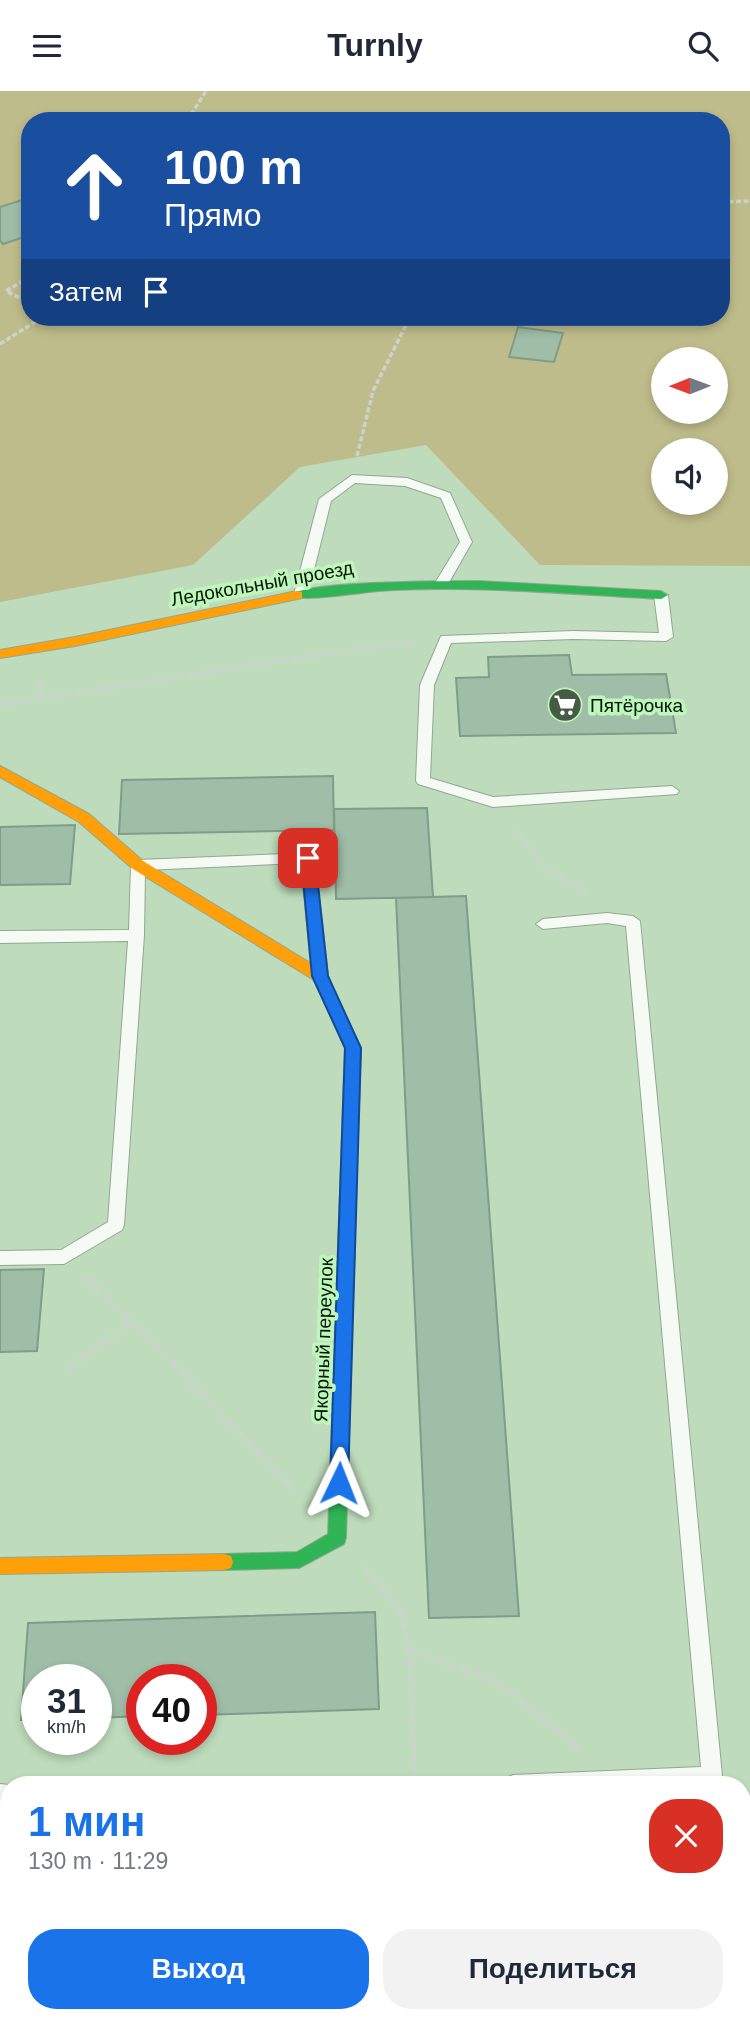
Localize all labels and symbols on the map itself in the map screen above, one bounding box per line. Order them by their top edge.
north arrow [651,347,728,423]
street label: Ледокольный проезд [169,557,355,610]
supermarket icon: Пятёрочка [546,686,584,724]
place label: Пятёрочка [590,695,684,716]
pin [278,828,338,888]
street label: Якорный переулок [310,1257,337,1423]
position arrow [302,1446,376,1520]
speed limit sign: 40 [126,1664,217,1755]

